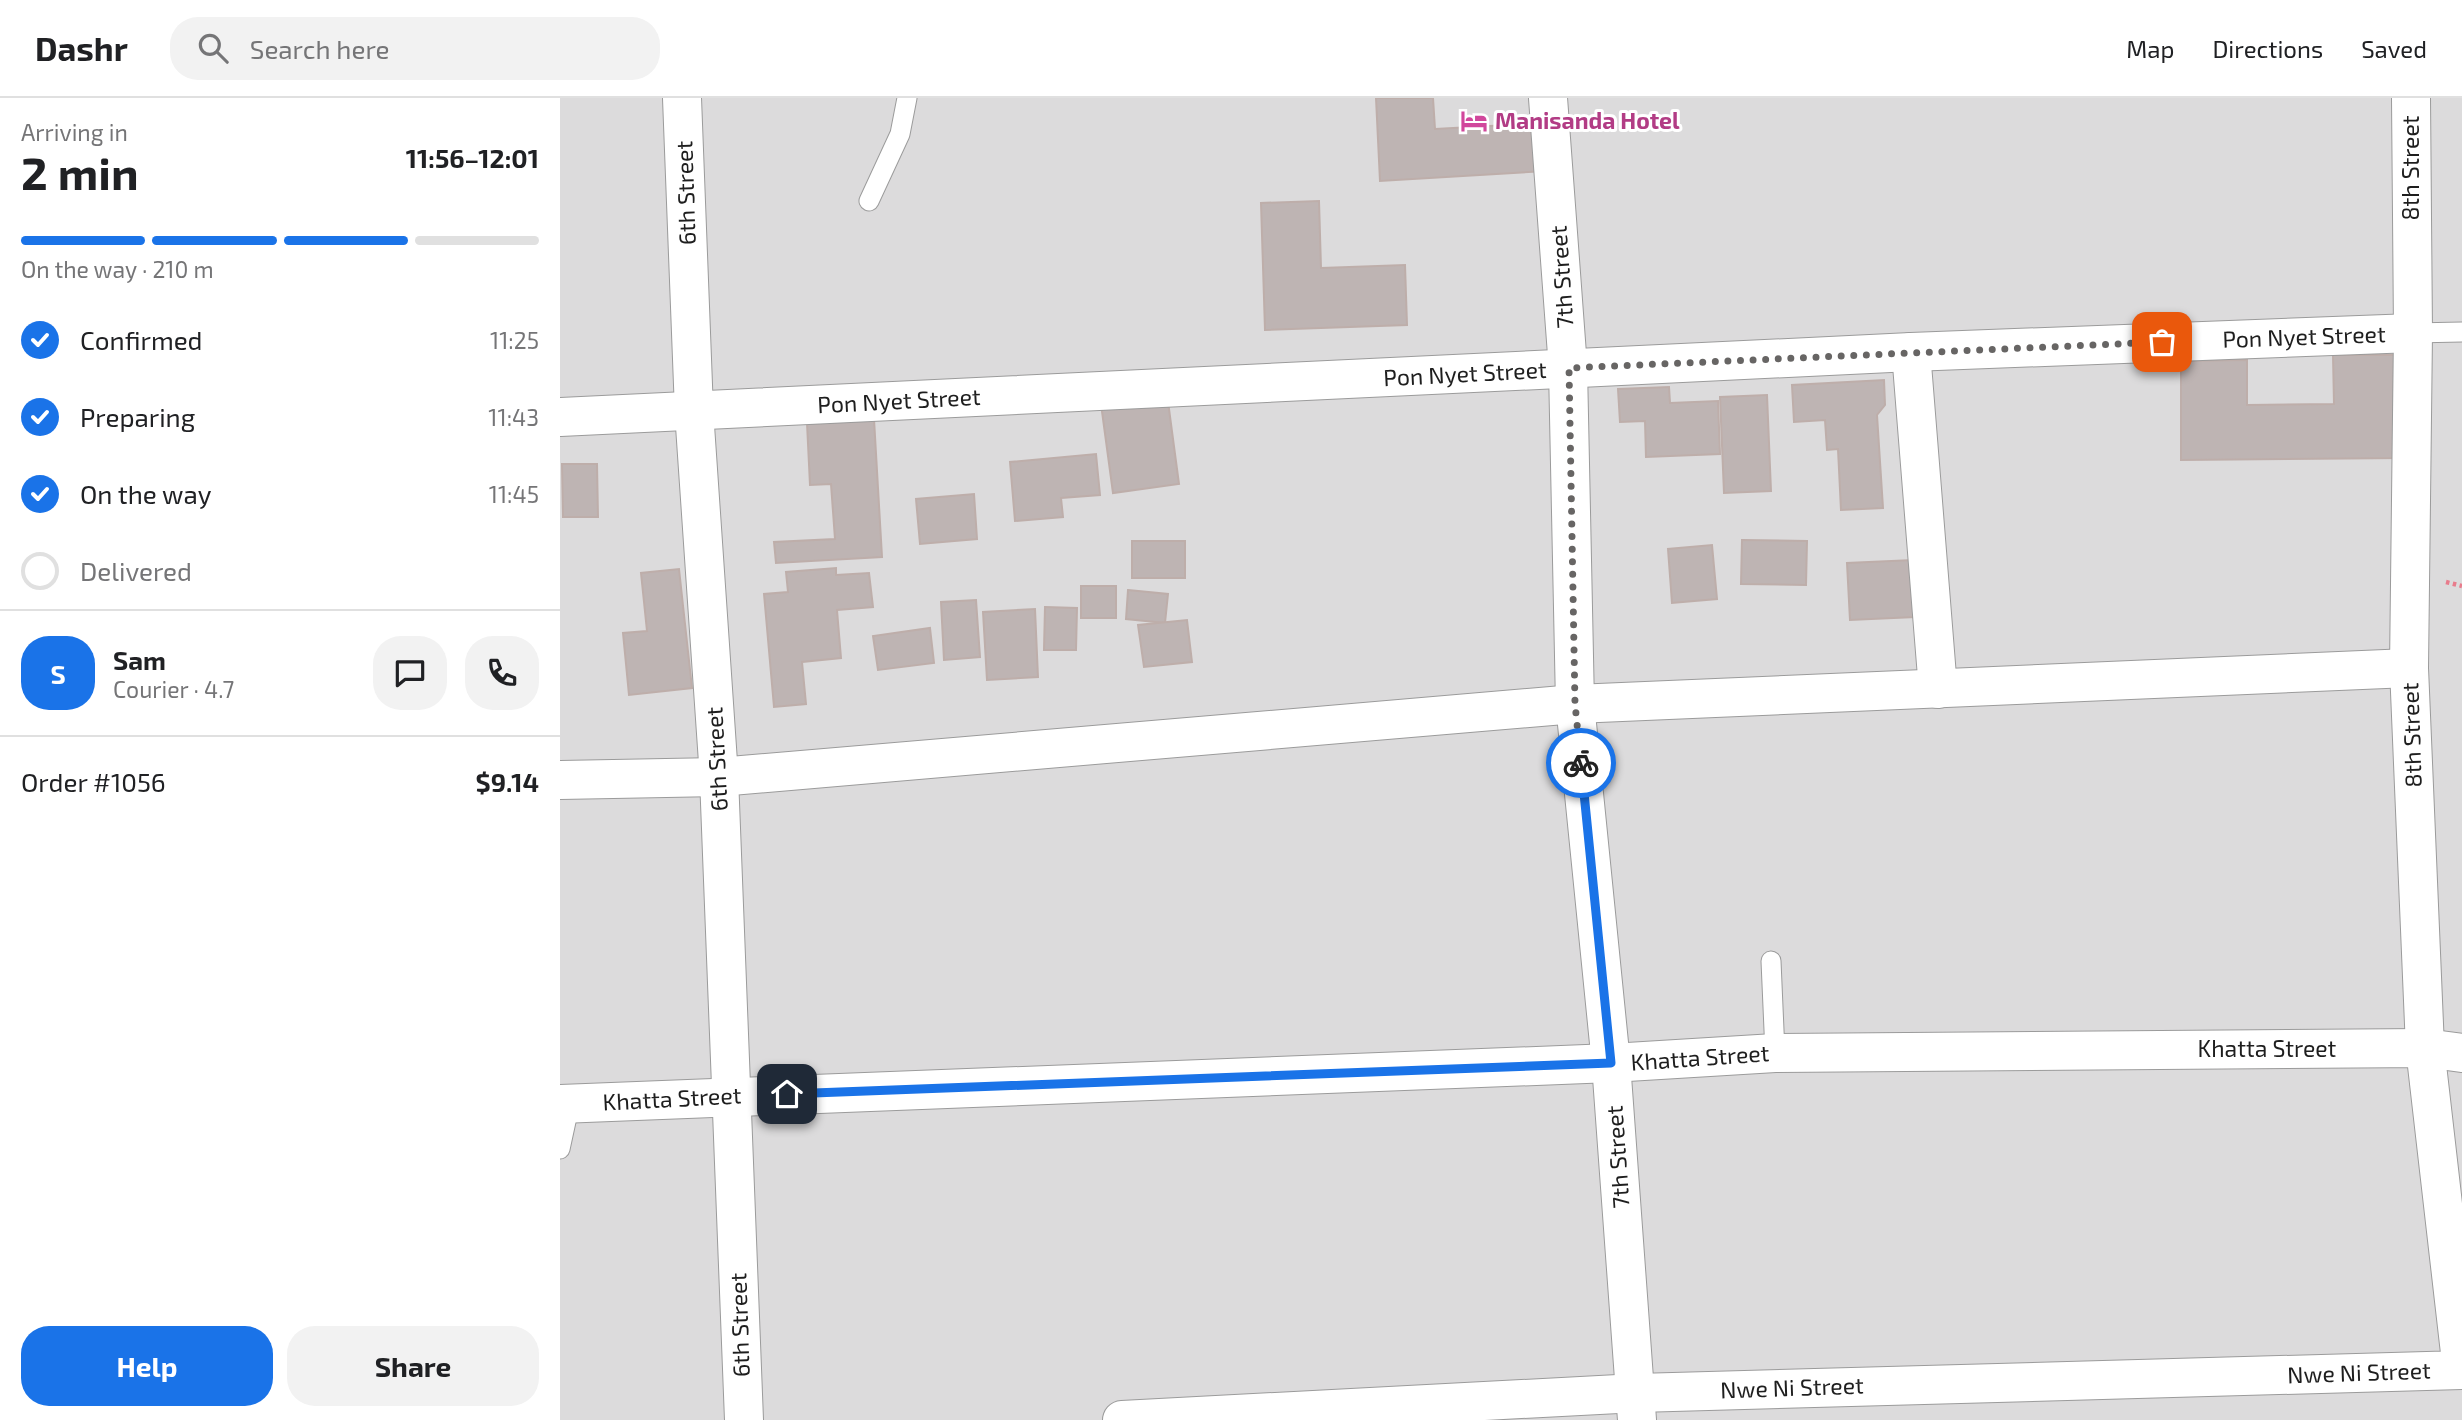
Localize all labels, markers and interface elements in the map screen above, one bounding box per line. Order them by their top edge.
search box [170,17,660,80]
text: Dashr [35,28,128,68]
icon: search [194,29,232,67]
text: Search here [250,33,389,64]
text: Map [2126,34,2174,63]
text: Directions [2212,34,2323,63]
text: Saved [2361,34,2427,63]
hotel icon: Manisanda Hotel [1459,106,1489,136]
place label: Manisanda Hotel [1495,106,1680,134]
street label: 8th Street [2396,115,2424,221]
text: Arriving in [21,118,128,146]
street label: 6th Street [669,140,701,246]
text: 11:56–12:01 [406,142,539,173]
text: 2 min [21,144,139,199]
street label: 7th Street [1543,225,1579,329]
text: On the way · 210 m [21,255,214,283]
pin [2132,312,2192,372]
street label: Pon Nyet Street [2222,319,2386,353]
icon: check [21,321,59,359]
icon: bag [2143,323,2181,361]
text: Confirmed [80,324,203,355]
text: 11:25 [490,326,539,354]
street label: Pon Nyet Street [1383,355,1547,391]
street label: Pon Nyet Street [817,382,981,418]
icon: check [21,398,59,436]
text: Preparing [80,401,195,432]
text: 11:43 [488,403,539,431]
icon: check [21,475,59,513]
text: On the way [80,478,211,509]
text: 11:45 [489,480,539,508]
text: Delivered [80,555,192,586]
button: chat [373,636,447,710]
button: phone [465,636,539,710]
text: Sam [113,644,166,675]
text: S [50,658,66,689]
text: Courier · 4.7 [113,675,234,703]
street label: 8th Street [2395,682,2427,788]
street label: 6th Street [699,706,733,812]
courier [1546,728,1616,798]
icon: bike [1562,744,1600,782]
text: Order #1056 [21,766,166,797]
text: $9.14 [476,766,539,797]
street label: Khatta Street [2198,1034,2337,1062]
street label: Khatta Street [1630,1038,1770,1076]
pin [757,1064,817,1124]
icon: home [768,1075,806,1113]
street label: Khatta Street [602,1080,742,1116]
street label: 7th Street [1599,1105,1635,1209]
street label: 6th Street [723,1272,755,1378]
button: Help [21,1326,273,1406]
button: Share [287,1326,539,1406]
street label: Nwe Ni Street [2287,1355,2431,1388]
street label: Nwe Ni Street [1720,1370,1864,1403]

